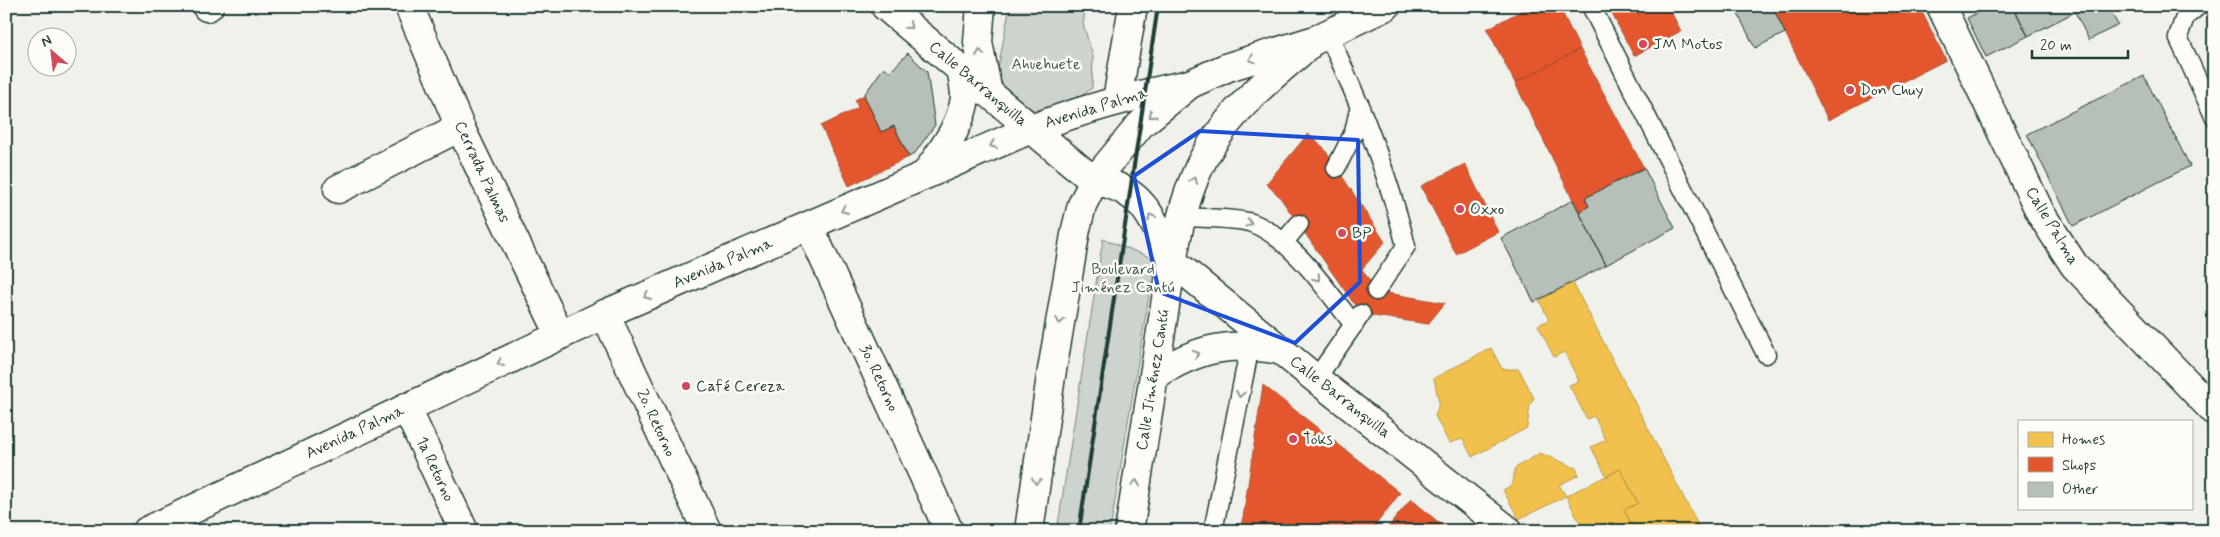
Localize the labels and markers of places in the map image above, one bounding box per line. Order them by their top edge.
place label: JM Motos [1653,34,1723,55]
marker: JM Motos [1637,38,1649,50]
place label: Don Chuy [1860,80,1923,101]
marker: Don Chuy [1844,84,1856,96]
place label: Oxxo [1470,199,1504,220]
marker: Oxxo [1454,203,1466,215]
place label: BP [1352,223,1371,244]
marker: BP [1336,227,1348,239]
place label: Café Cereza [696,376,785,397]
marker: Café Cereza [680,380,692,392]
place label: Toks [1303,429,1333,450]
marker: Toks [1287,433,1299,445]

